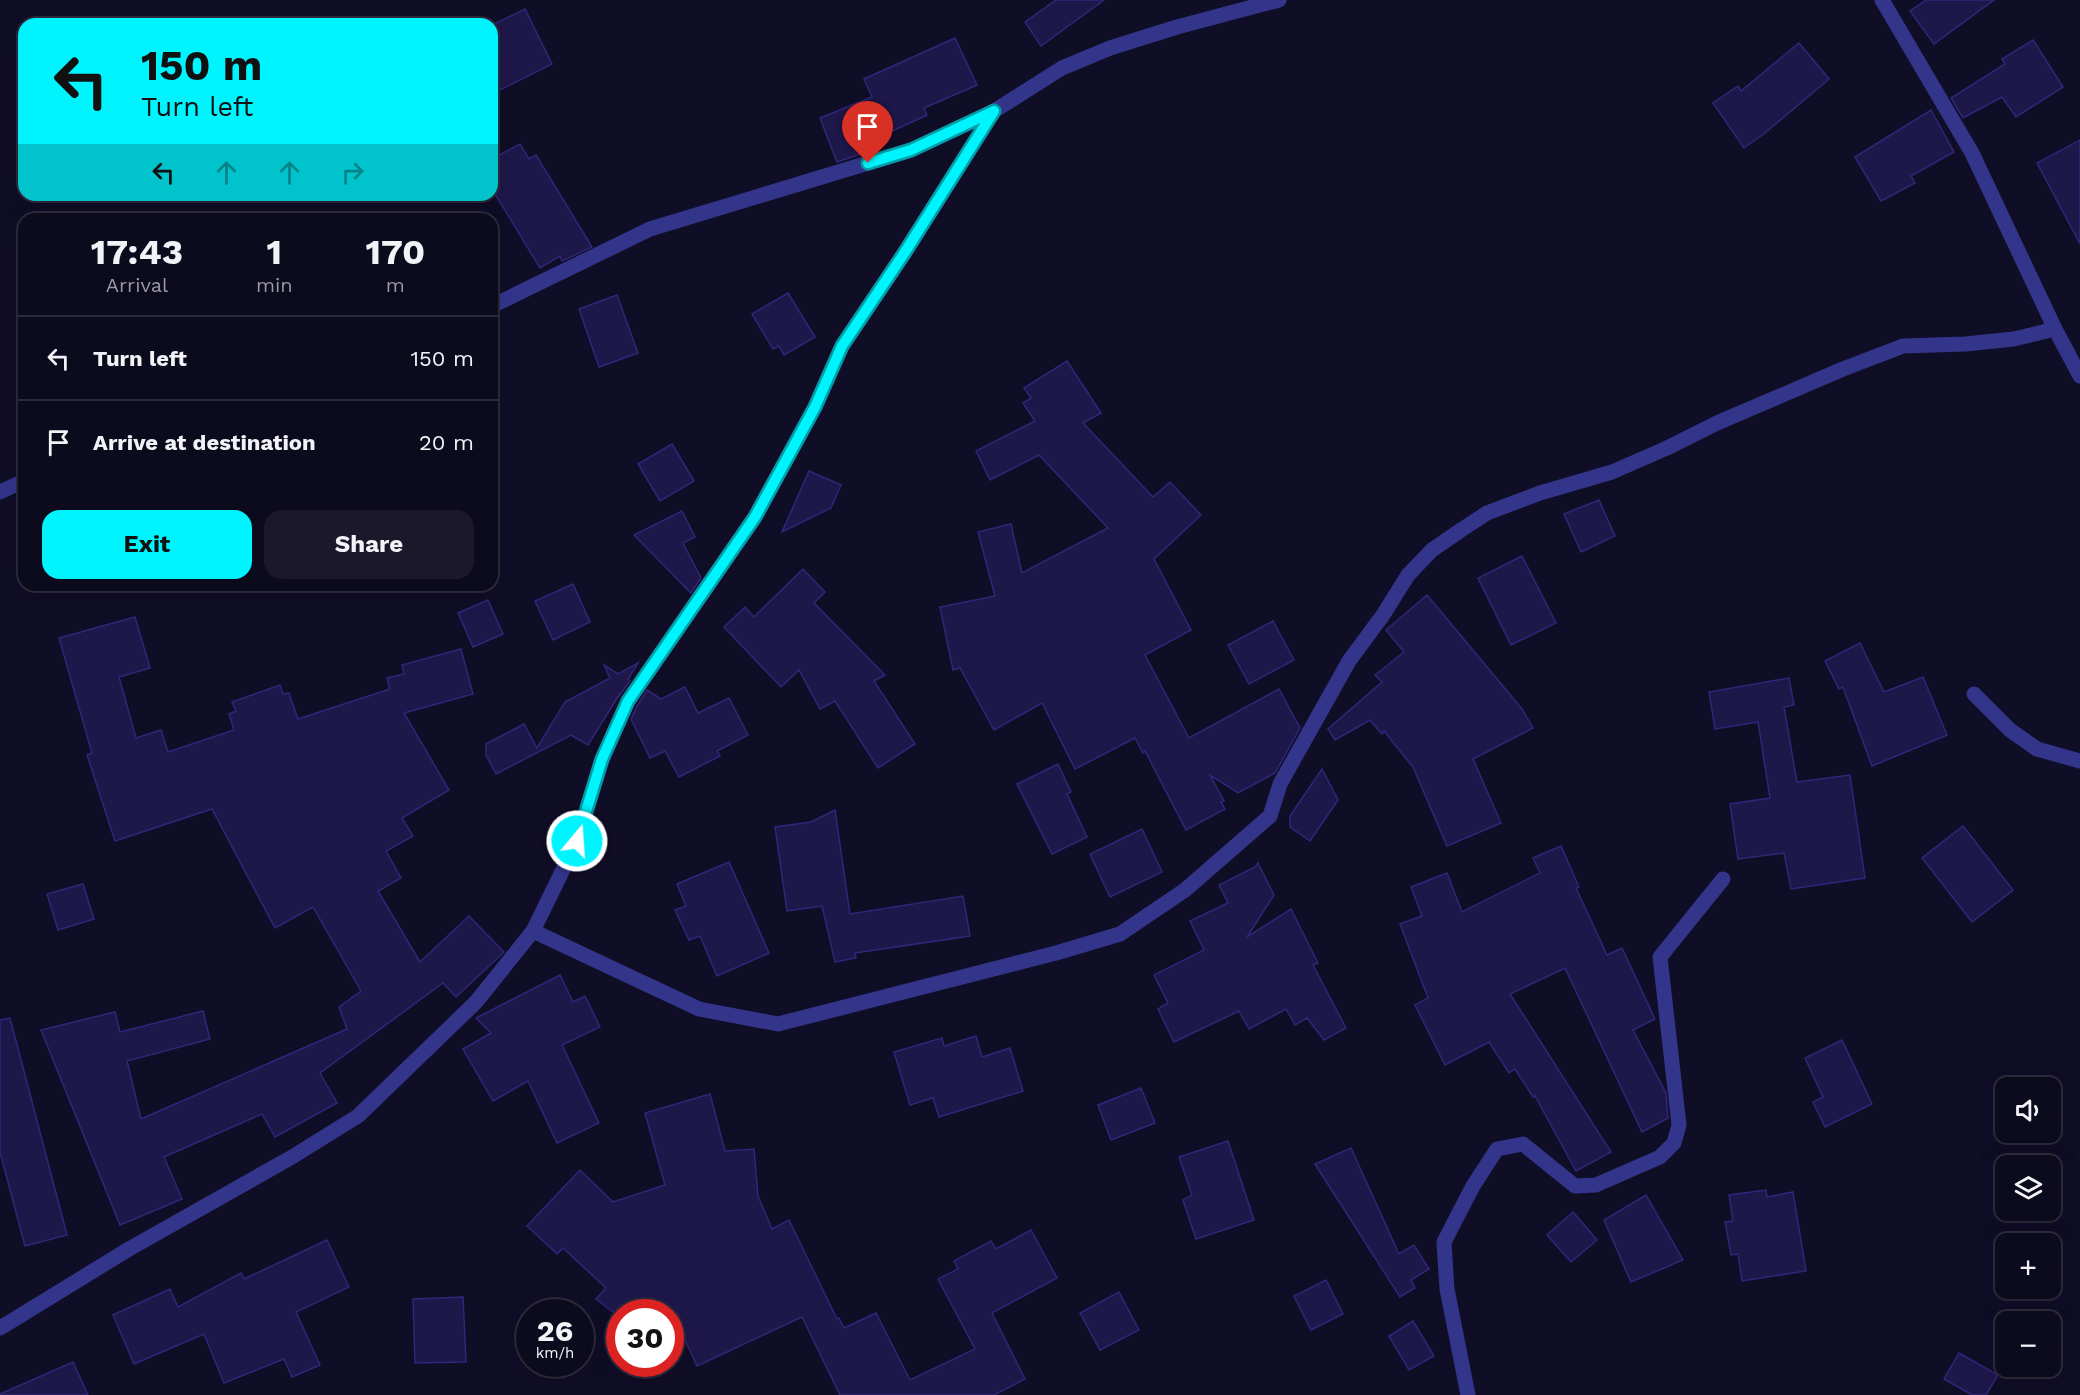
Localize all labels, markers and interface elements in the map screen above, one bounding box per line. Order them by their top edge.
text: 150 m [141,41,262,90]
icon: left [42,42,120,120]
text: Turn left [141,91,253,123]
pin [842,101,893,163]
icon: arrive [851,110,884,143]
icon: left [147,156,180,189]
icon: ahead [210,156,243,189]
icon: ahead [273,156,306,189]
icon: right [336,156,369,189]
text: 17:43 [91,231,183,273]
text: 1 [267,231,282,273]
text: 170 [365,231,425,273]
text: Arrival [106,273,168,297]
text: min [256,273,293,297]
text: m [386,273,405,297]
icon: left [42,342,75,375]
text: Turn left [93,346,187,371]
text: 150 m [410,346,474,371]
icon: arrive [42,426,75,459]
text: Arrive at destination [93,430,316,455]
text: 20 m [419,430,474,455]
button: Exit [42,510,252,579]
button: Share [264,510,474,579]
position arrow [545,809,609,873]
map controls [1995,1077,2061,1377]
button: sound [1995,1077,2061,1143]
button: layers [1995,1155,2061,1221]
button: + [1995,1233,2061,1299]
speed limit sign: 30 [606,1299,684,1377]
button: − [1995,1311,2061,1377]
text: 26 [537,1313,573,1348]
text: km/h [536,1344,574,1362]

